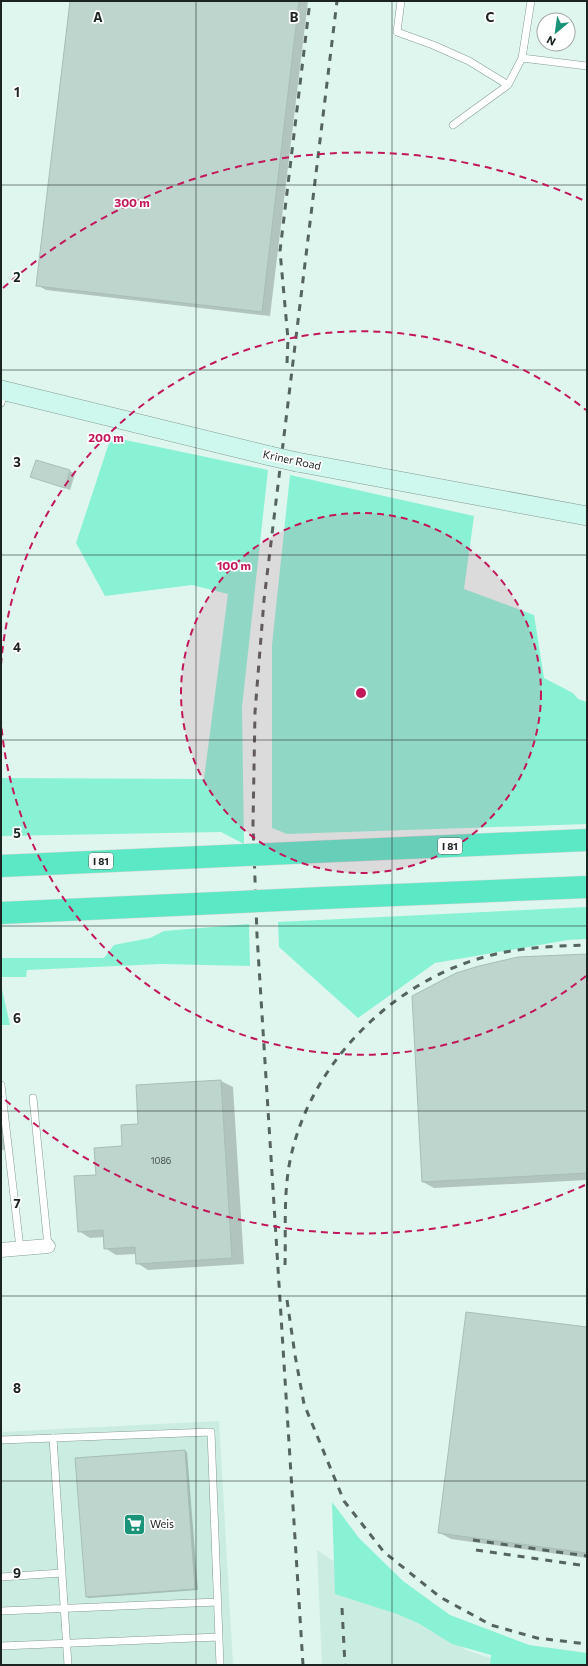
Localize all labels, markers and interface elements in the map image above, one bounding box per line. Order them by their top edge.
text: A [93,9,103,25]
text: B [290,9,299,25]
text: C [486,9,495,25]
north arrow [536,12,576,52]
text: N [544,33,558,49]
text: 1 [14,84,20,100]
text: 300 m [114,195,150,209]
text: 2 [13,269,21,285]
text: 200 m [88,430,124,444]
street label: Kriner Road [262,447,322,472]
text: 3 [13,454,21,470]
text: 100 m [217,558,251,572]
text: 4 [13,639,21,655]
centre of rings [354,686,368,700]
text: 5 [13,825,21,841]
road number: I 81 [438,838,462,854]
road number: I 81 [89,853,113,869]
text: 6 [13,1010,21,1026]
house number: 1086 [151,1155,171,1166]
text: 7 [13,1195,21,1211]
text: 8 [13,1380,21,1396]
supermarket icon: Weis [122,1511,148,1537]
place label: Weis [150,1517,174,1530]
text: 9 [13,1565,21,1581]

